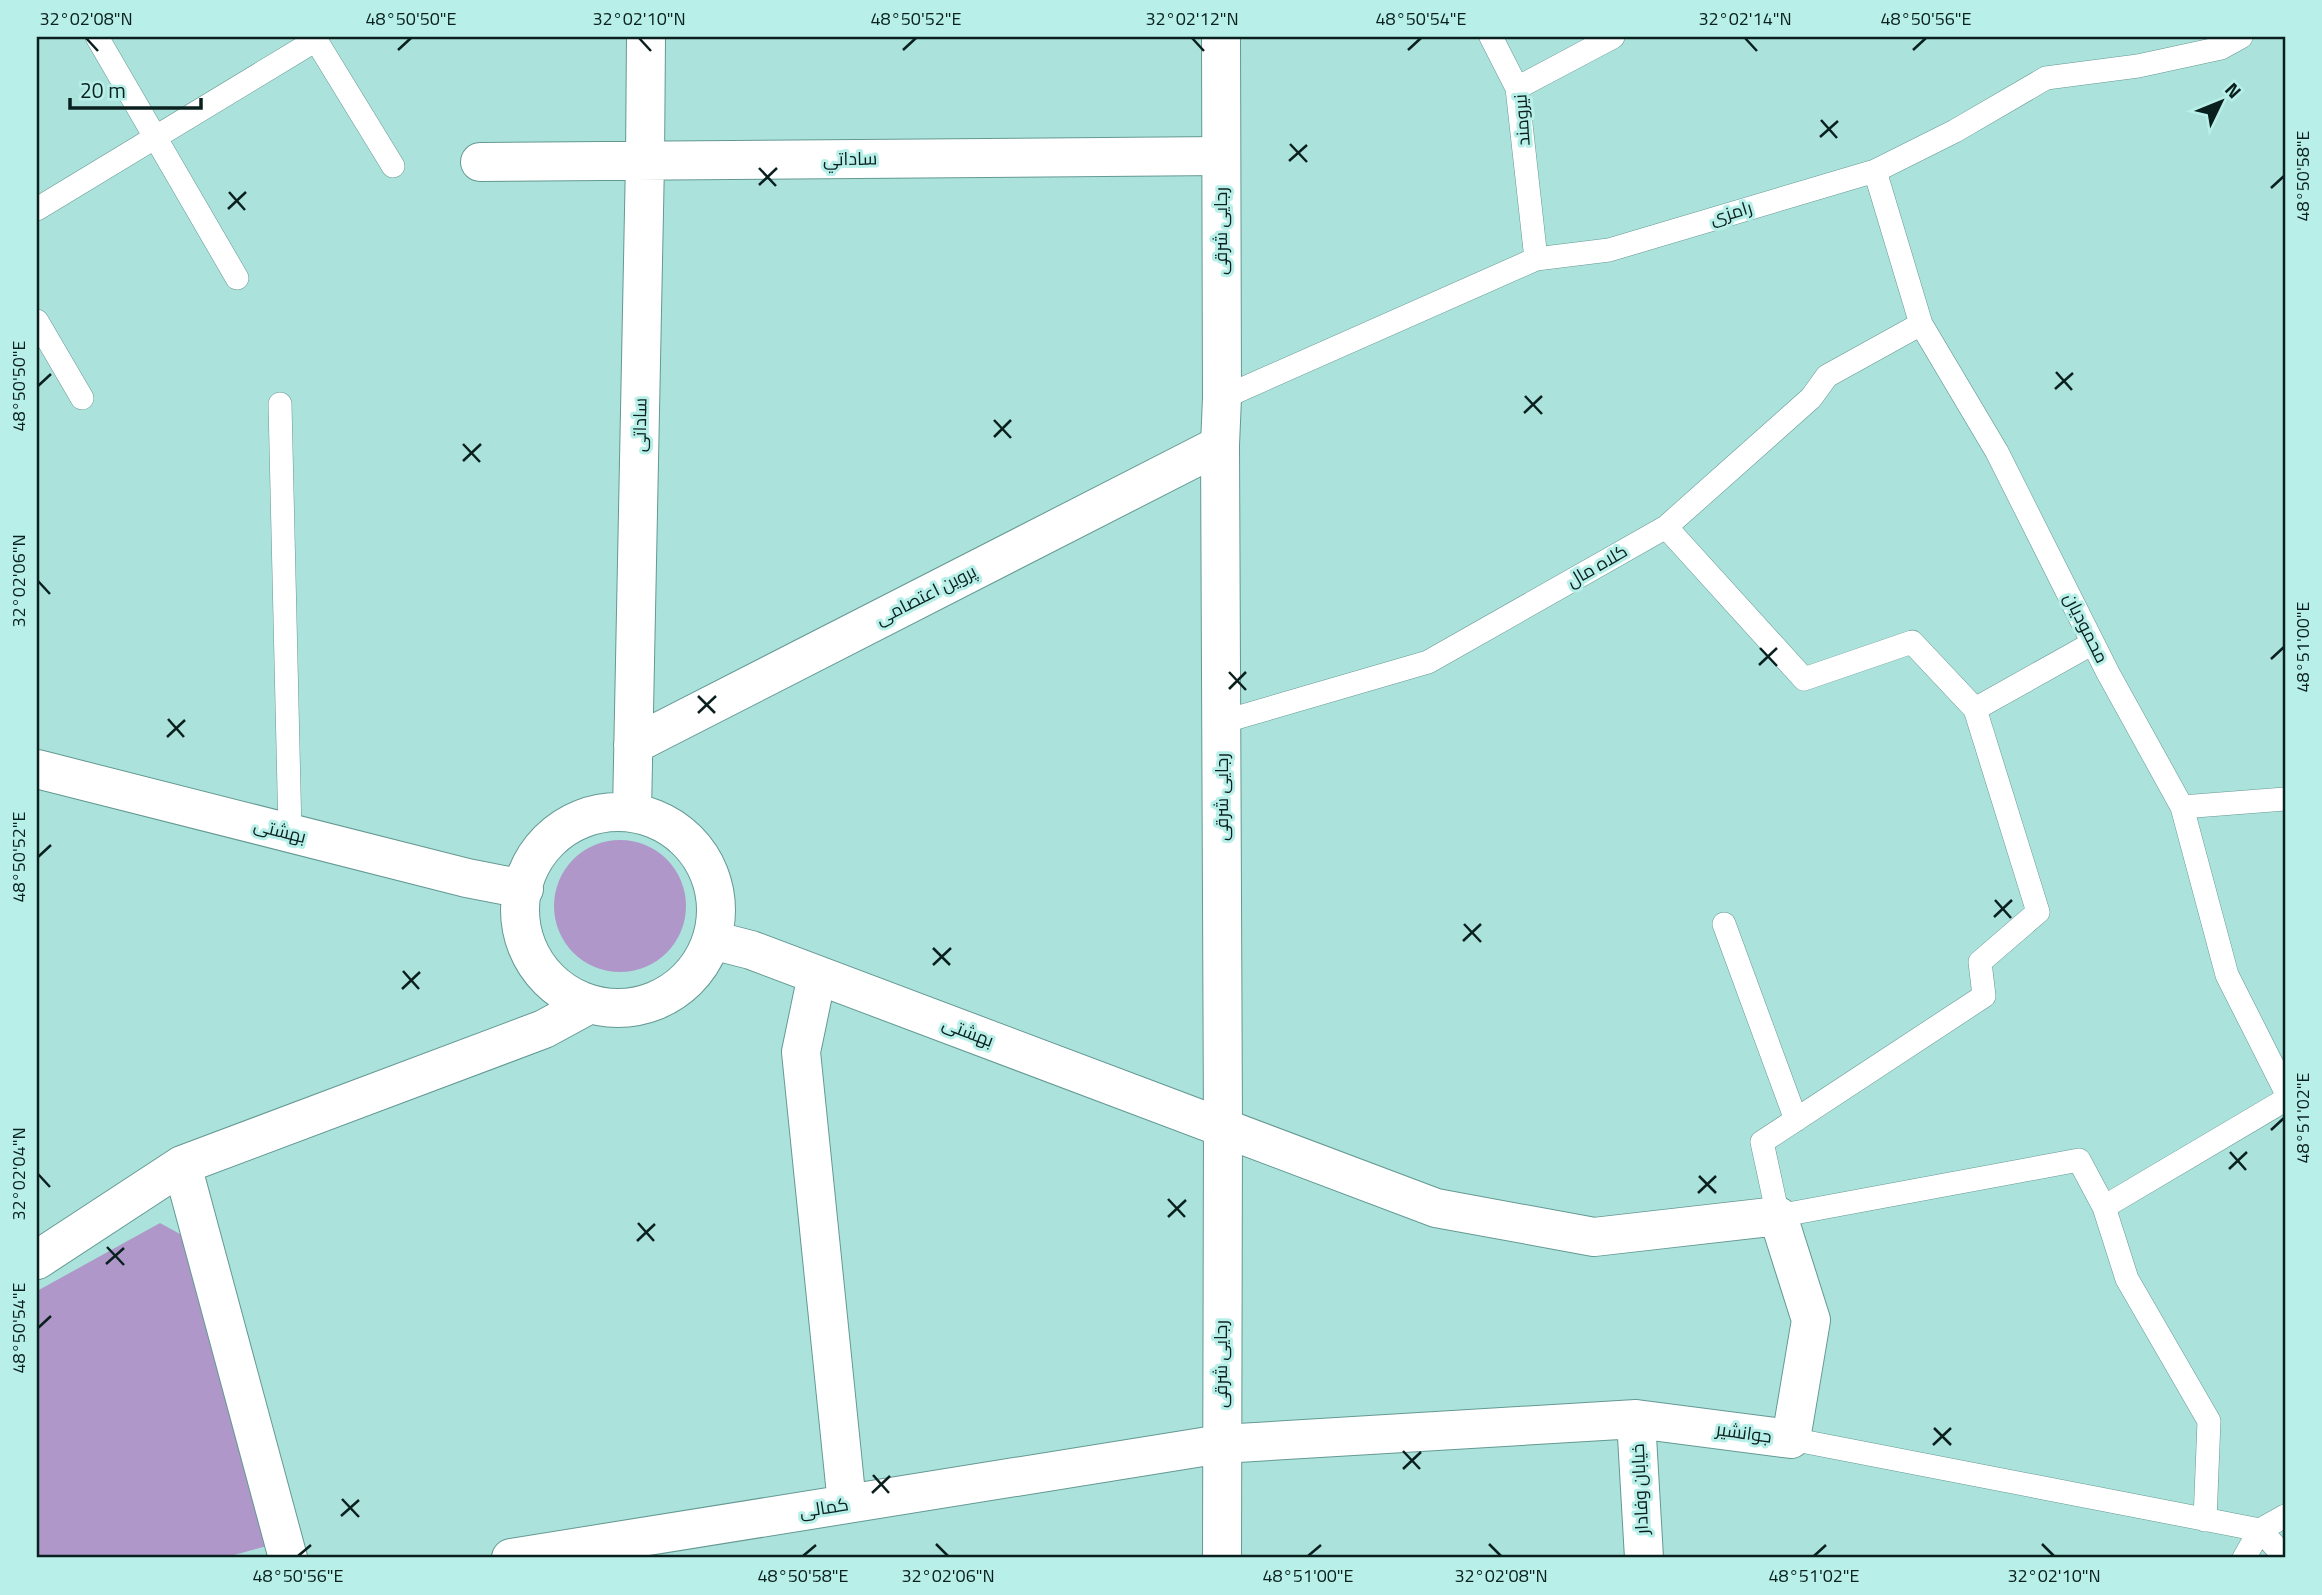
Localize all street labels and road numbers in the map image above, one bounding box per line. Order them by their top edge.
street label: نیرومند [1506,93,1537,147]
street label: ساداتي [823,145,877,173]
street label: رجایی شرقی [1207,187,1234,275]
street label: رامزی [1707,193,1755,232]
street label: ساداتی [626,398,653,452]
street label: کلاه مال [1561,537,1632,594]
street label: پروین اعتصامی [871,557,981,632]
street label: محمودیان [2057,588,2116,668]
street label: رجایی شرقی [1208,753,1235,841]
street label: بهشتی [251,811,309,850]
street label: بهشتی [938,1009,998,1054]
street label: رجایی شرقی [1207,1320,1234,1408]
street label: جوانشیر [1713,1415,1774,1450]
street label: خیابان وفادار [1624,1443,1655,1536]
street label: کمالی [797,1490,851,1525]

